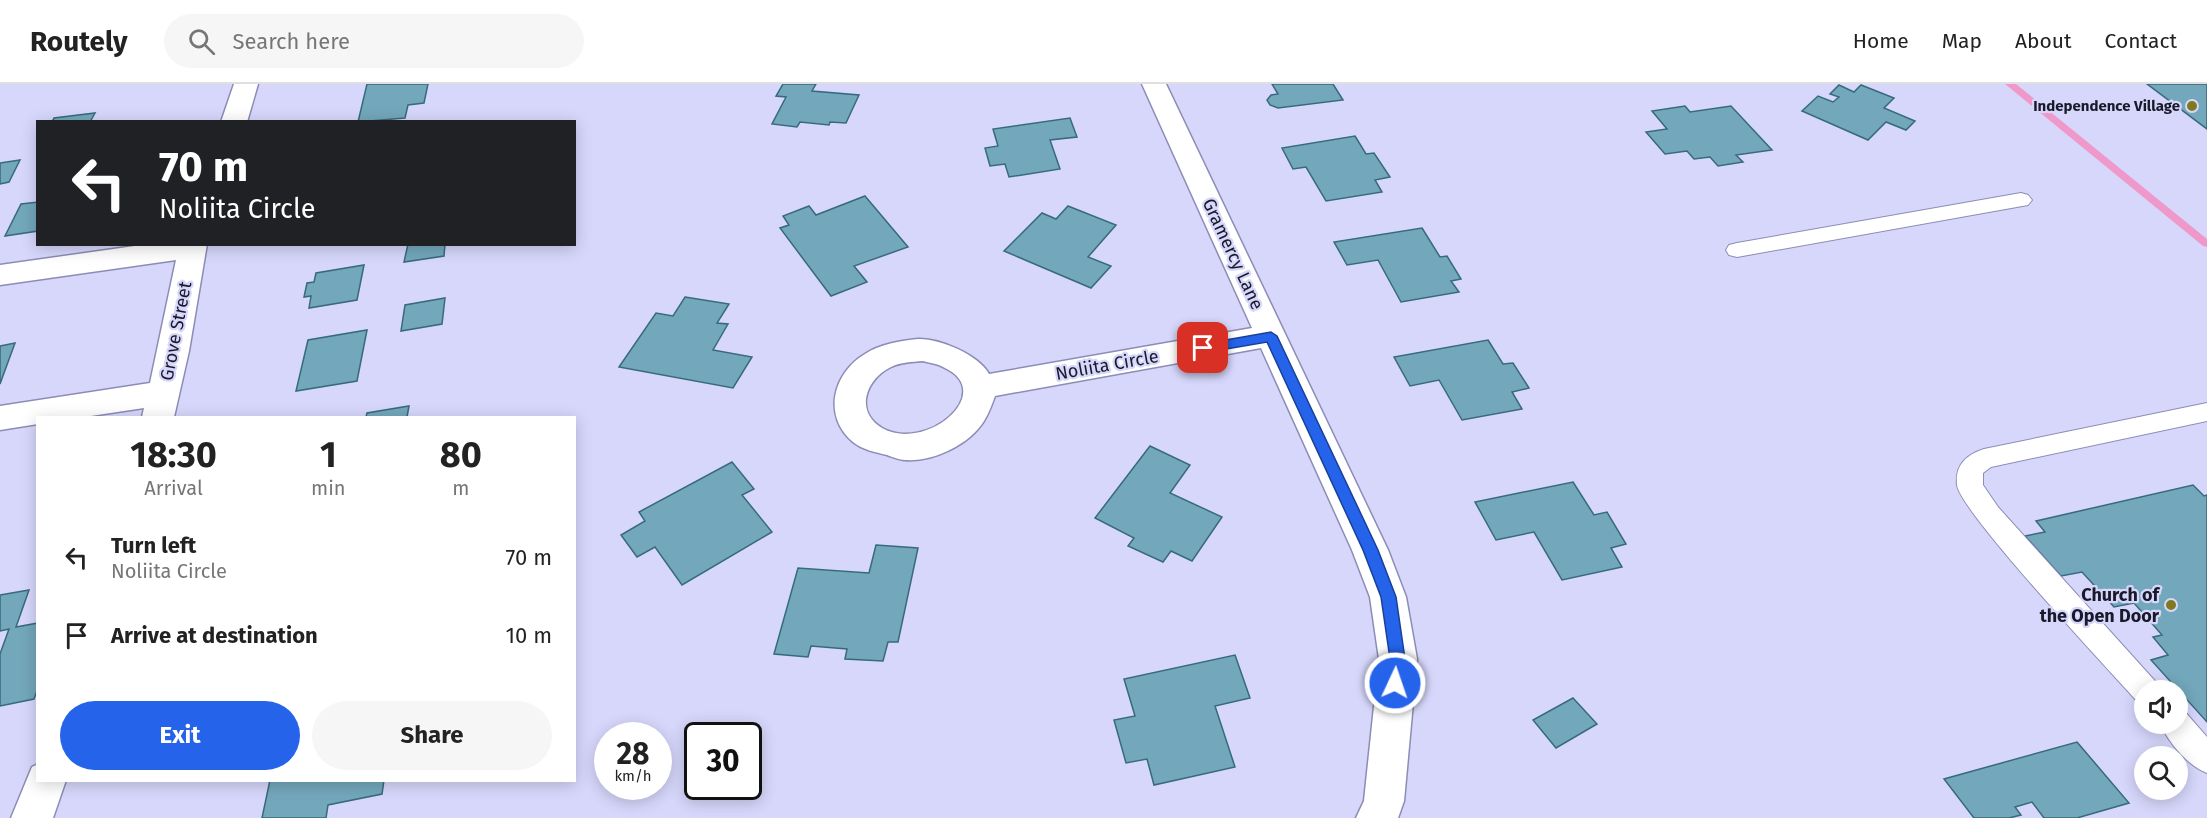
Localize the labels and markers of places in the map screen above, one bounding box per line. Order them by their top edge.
place label: Independence Village [2033,97,2180,115]
marker: Independence Village [2185,99,2199,113]
pin [1177,322,1228,373]
place label: Church of the Open Door [2040,584,2161,627]
marker: Church of the Open Door [2164,598,2178,612]

